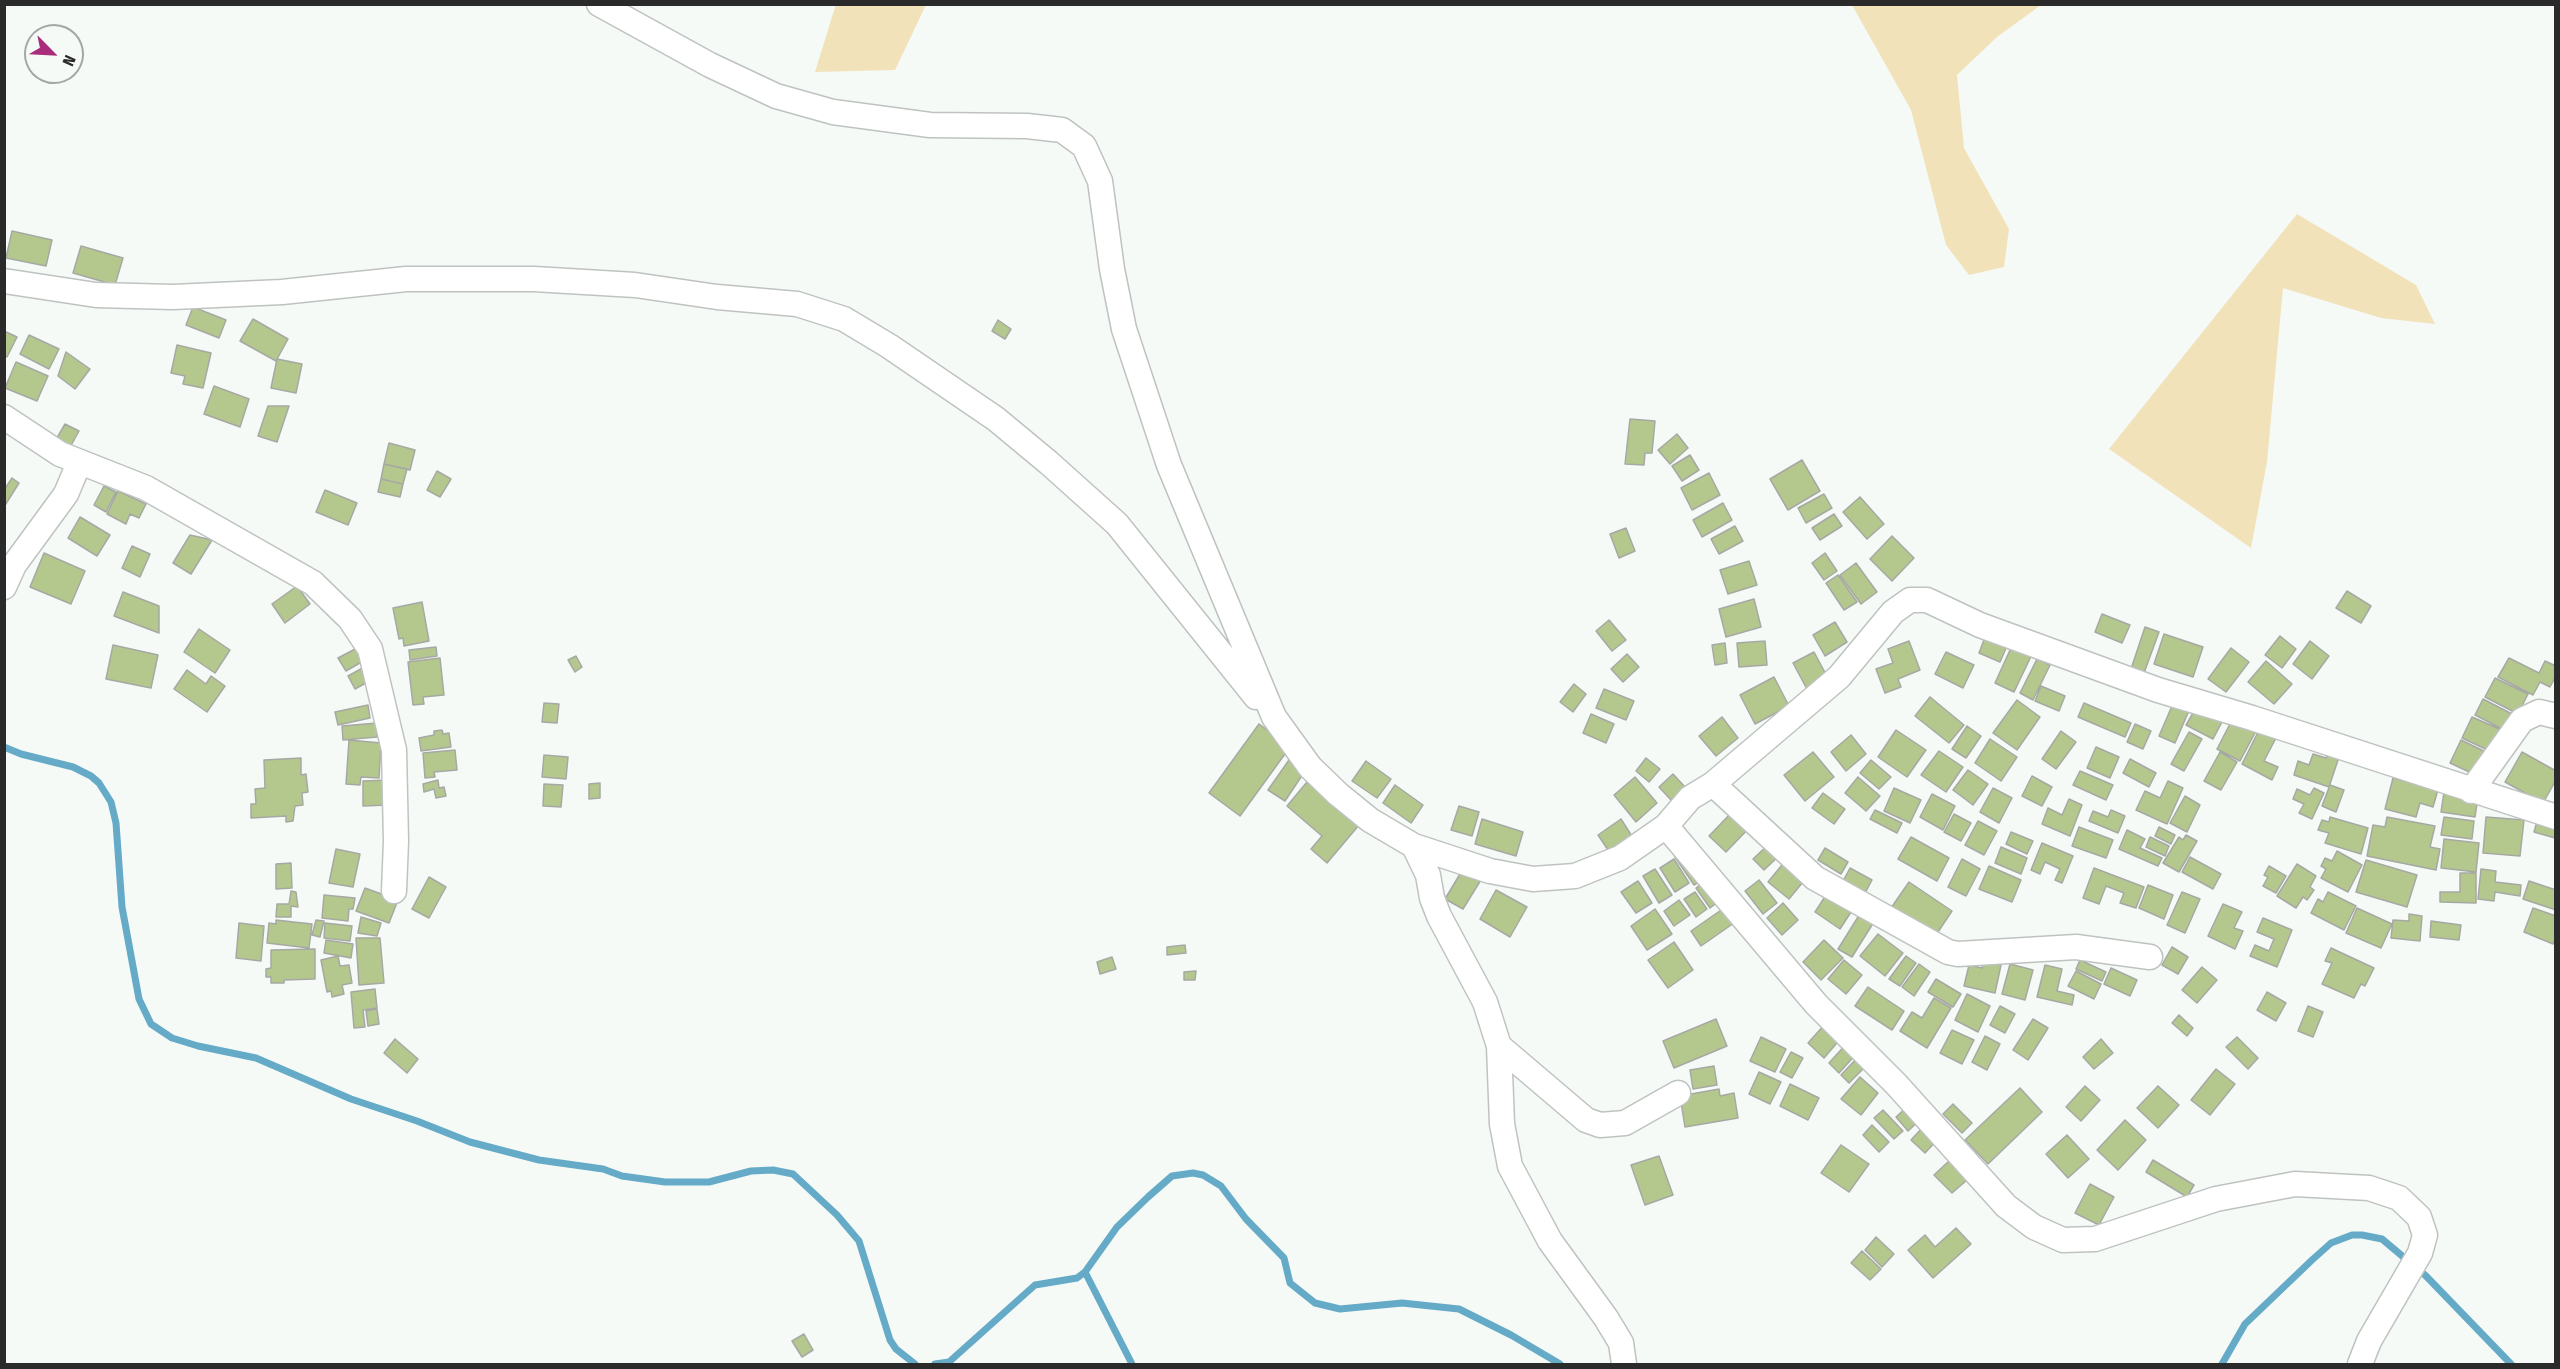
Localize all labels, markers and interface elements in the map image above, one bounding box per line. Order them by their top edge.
north arrow [24,24,84,84]
text: N [58,52,80,69]

